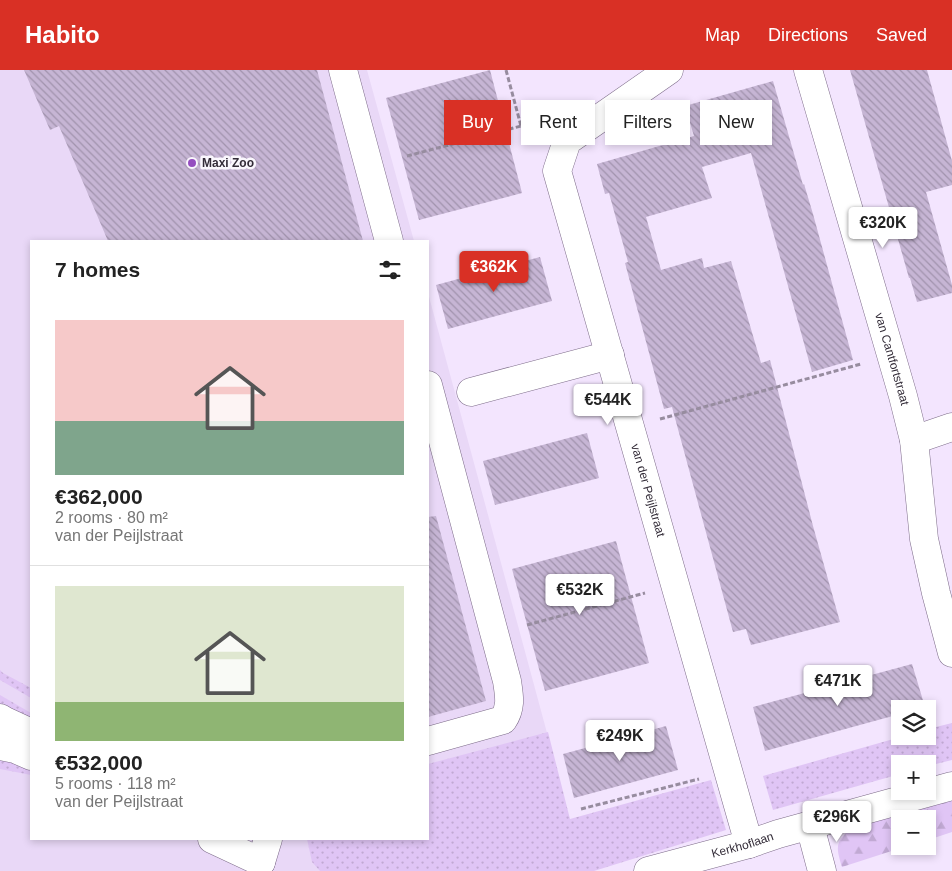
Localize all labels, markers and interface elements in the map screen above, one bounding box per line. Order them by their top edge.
text: Habito [25,21,100,48]
text: Map [705,25,740,45]
text: Directions [768,25,848,45]
text: Saved [876,25,927,45]
chip: Buy [444,100,511,145]
chip: Rent [521,100,595,145]
chip: Filters [605,100,690,145]
chip: New [700,100,772,145]
place label: Maxi Zoo [202,156,254,170]
marker: Maxi Zoo [186,157,198,169]
pin: €320K [848,206,918,249]
text: €320K [859,214,907,231]
pin: €362K [459,250,529,293]
icon: filters [376,256,404,284]
text: 7 homes [55,258,140,281]
text: €362K [470,258,518,275]
street label: van Cantfortstraat [872,311,912,407]
icon: home [185,353,275,443]
pin: €544K [573,384,643,426]
text: €544K [584,391,632,408]
street label: van der Peijlstraat [628,442,668,539]
text: €362,000 [55,485,143,508]
text: 2 rooms · 80 m² [55,509,168,526]
text: van der Peijlstraat [55,527,183,544]
pin: €532K [545,574,615,616]
text: €532K [556,581,604,598]
icon: home [185,618,275,708]
pin: €471K [803,664,873,707]
text: €471K [814,672,862,689]
map controls [891,700,936,855]
button: layers [891,700,936,745]
pin: €249K [585,720,655,762]
text: €249K [596,727,644,744]
text: €532,000 [55,751,143,774]
button: + [891,755,936,800]
text: 5 rooms · 118 m² [55,775,176,792]
text: van der Peijlstraat [55,793,183,810]
pin: €296K [802,800,872,843]
text: €296K [813,808,861,825]
button: − [891,810,936,855]
street label: Kerkhoflaan [710,829,775,861]

